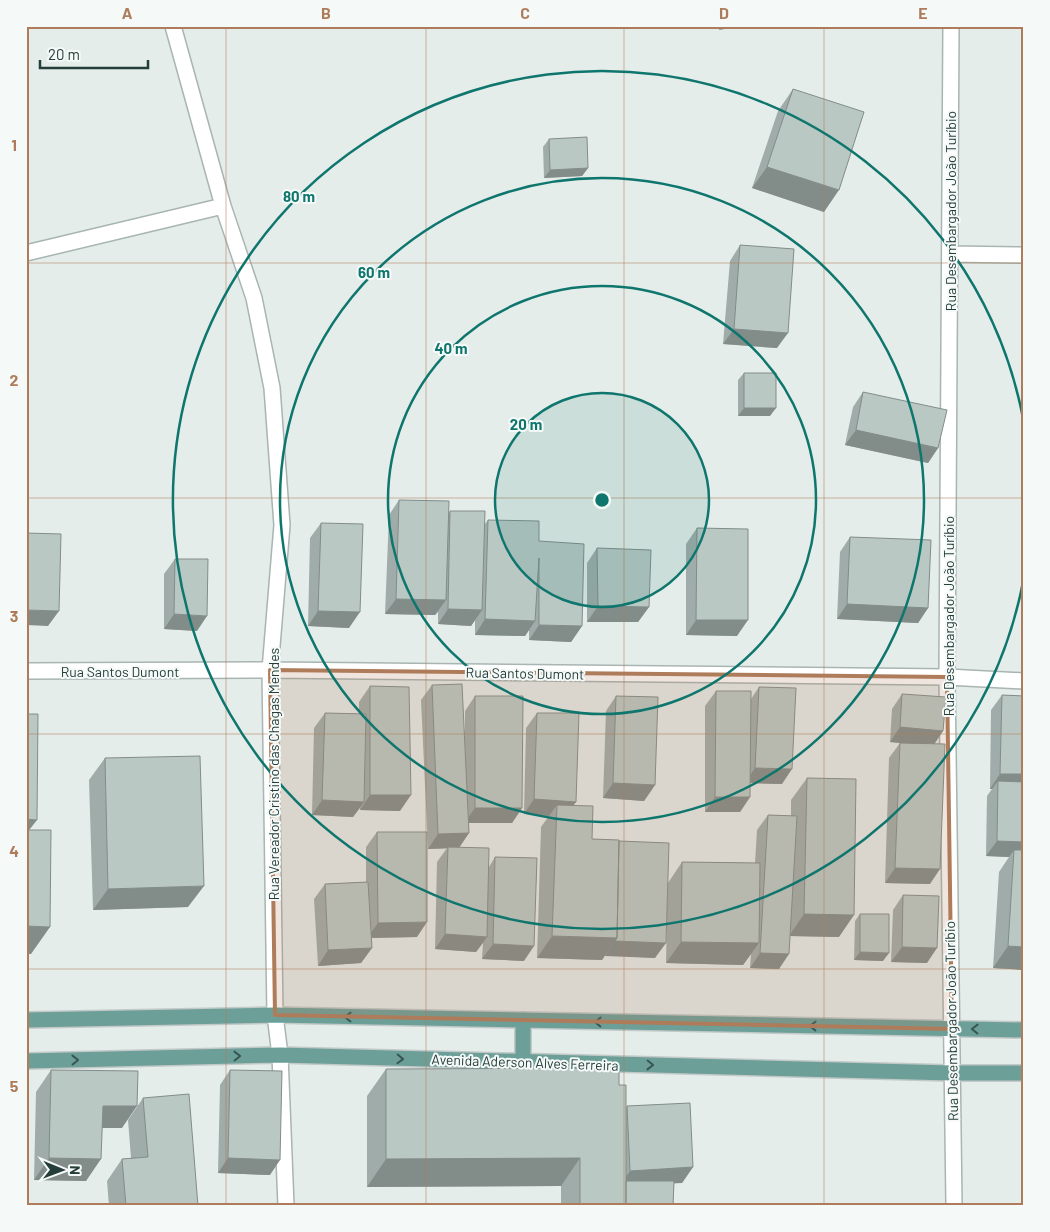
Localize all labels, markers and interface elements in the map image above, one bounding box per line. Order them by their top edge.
text: A [122,3,133,22]
text: B [321,3,331,22]
text: C [520,3,530,22]
text: D [719,3,729,22]
text: E [918,3,928,22]
scale bar [40,38,148,70]
text: 20 m [48,45,80,63]
street label: Rua Desembargador João Turíbio [942,111,959,311]
text: 1 [11,135,17,154]
text: 80 m [283,187,315,205]
text: 60 m [358,263,390,281]
text: 40 m [434,339,468,357]
text: 2 [10,370,19,389]
text: 20 m [510,415,542,433]
centre of rings [593,491,611,509]
street label: Rua Desembargador João Turíbio [940,516,957,716]
text: 3 [10,606,18,625]
street label: Rua Vereador Cristino das Chagas Mendes [265,647,282,900]
street label: Rua Santos Dumont [61,663,179,680]
street label: Rua Santos Dumont [466,663,584,683]
text: 4 [9,841,19,860]
street label: Rua Desembargador João Turíbio [941,921,961,1121]
one-way arrow [343,1012,351,1022]
one-way arrow [593,1017,601,1027]
one-way arrow [808,1021,816,1031]
one-way arrow [971,1024,979,1035]
street label: Avenida Aderson Alves Ferreira [431,1050,619,1074]
one-way arrow [234,1051,242,1061]
one-way arrow [396,1053,404,1064]
one-way arrow [72,1055,79,1065]
one-way arrow [646,1060,654,1070]
text: 5 [10,1076,19,1095]
north arrow [38,1144,88,1194]
text: N [67,1165,84,1175]

